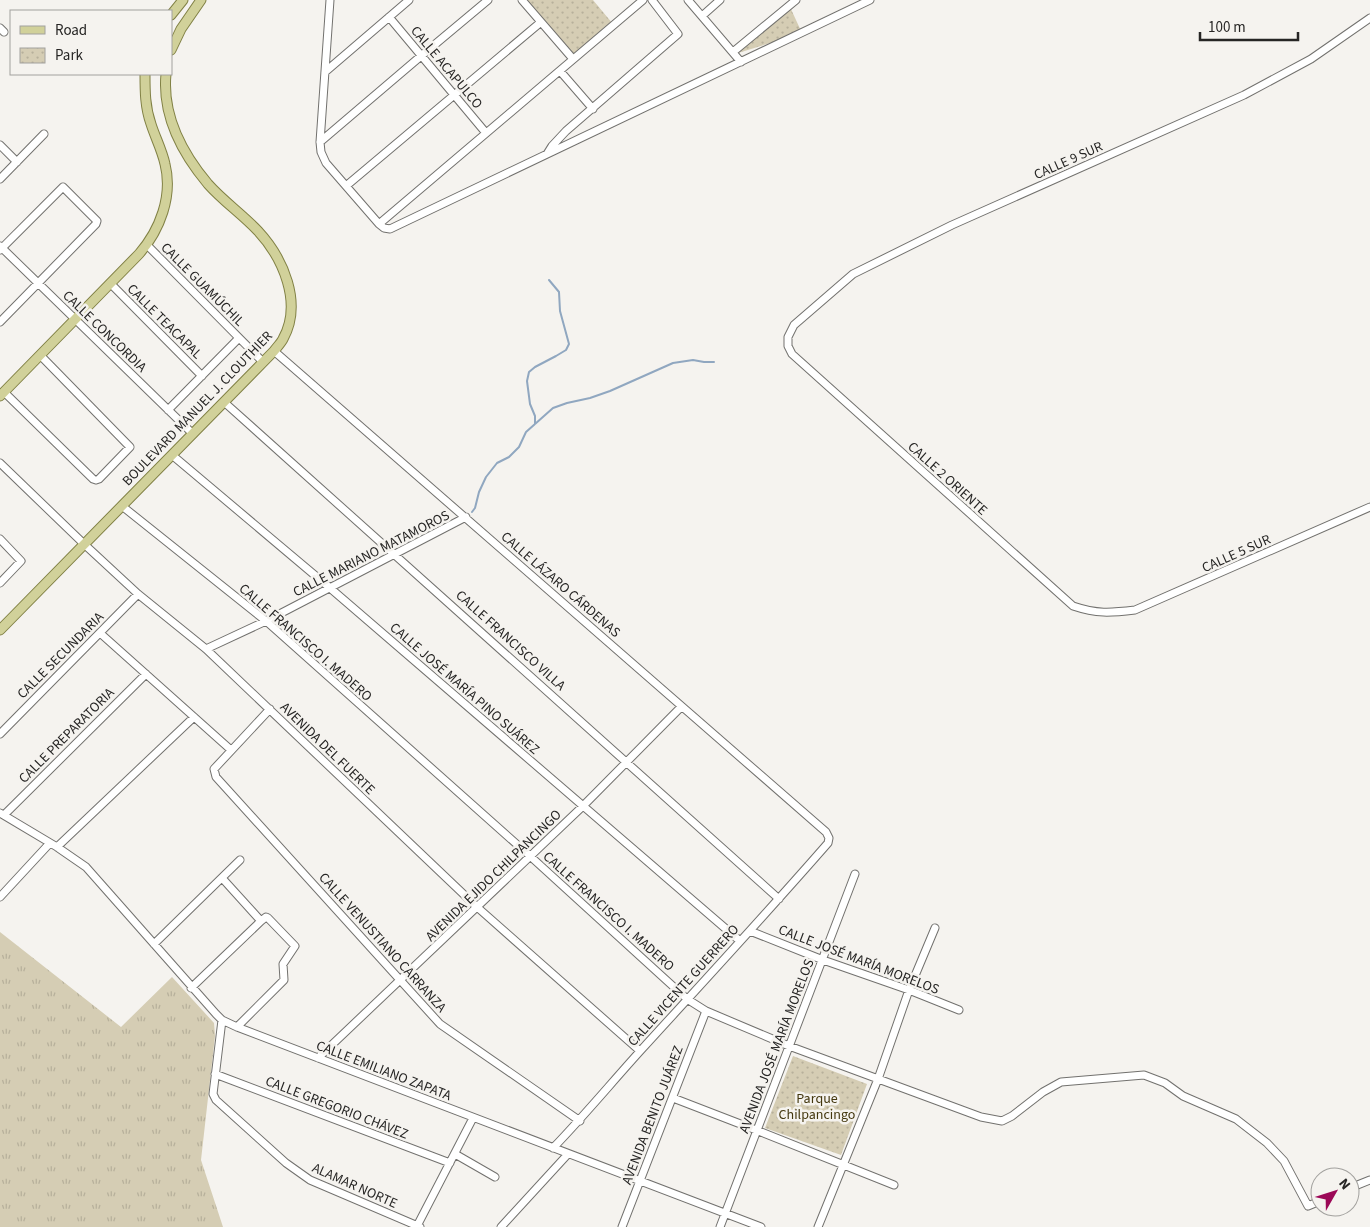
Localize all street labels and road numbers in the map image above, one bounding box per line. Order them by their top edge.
street label: CALLE ACAPULCO [406,22,487,113]
street label: CALLE 9 SUR [1031,137,1106,185]
street label: CALLE GUAMÚCHIL [156,238,249,331]
street label: CALLE TEACAPAL [122,280,207,364]
street label: CALLE CONCORDIA [58,286,151,377]
street label: BOULEVARD MANUEL J. CLOUTHIER [118,327,277,491]
street label: CALLE 2 ORIENTE [903,437,992,520]
street label: CALLE MARIANO MATAMOROS [290,506,453,602]
street label: CALLE LÁZARO CÁRDENAS [496,527,624,642]
street label: CALLE 5 SUR [1199,530,1274,578]
street label: CALLE FRANCISCO I. MADERO [234,579,376,706]
street label: CALLE FRANCISCO VILLA [451,586,570,696]
street label: CALLE SECUNDARIA [13,608,109,704]
street label: CALLE JOSÉ MARÍA PINO SUÁREZ [385,618,544,759]
street label: CALLE PREPARATORIA [14,683,119,788]
street label: AVENIDA DEL FUERTE [275,698,379,799]
street label: AVENIDA EJIDO CHILPANCINGO [421,805,566,946]
street label: CALLE FRANCISCO I. MADERO [538,847,678,976]
street label: CALLE VENUSTIANO CARRANZA [314,868,451,1017]
street label: CALLE VICENTE GUERRERO [623,920,744,1051]
street label: CALLE JOSÉ MARÍA MORELOS [775,920,942,1000]
street label: AVENIDA JOSÉ MARÍA MORELOS [734,956,819,1136]
street label: CALLE EMILIANO ZAPATA [313,1036,455,1106]
street label: AVENIDA BENITO JUÁREZ [617,1043,689,1188]
street label: CALLE GREGORIO CHÁVEZ [262,1071,411,1144]
street label: ALAMAR NORTE [309,1158,401,1214]

